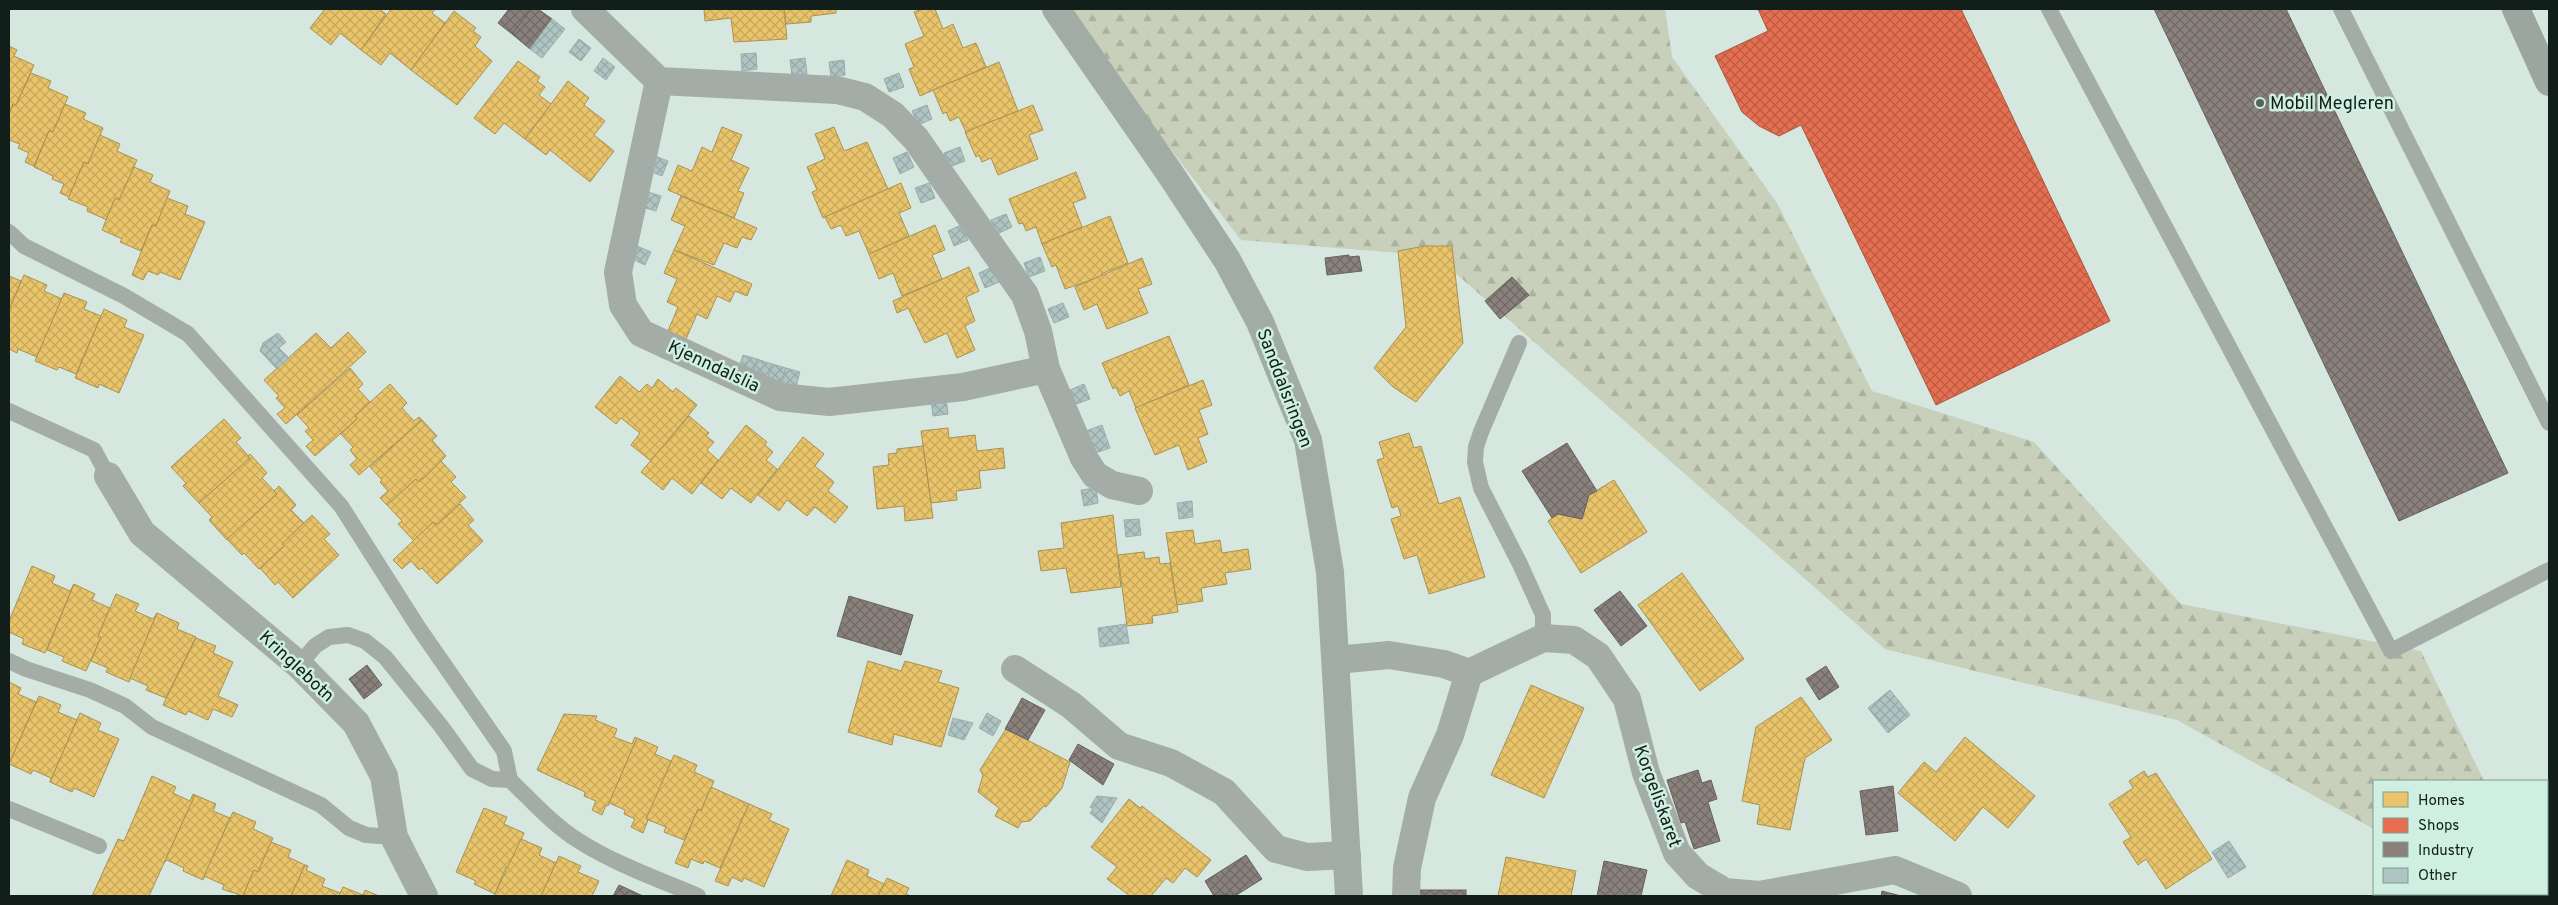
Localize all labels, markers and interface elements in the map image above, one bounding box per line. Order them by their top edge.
place label: Mobil Megleren [2270,93,2394,116]
marker: Mobil Megleren [2254,97,2266,109]
street label: Sanddalsringen [1250,326,1317,451]
street label: Kjenndalslia [664,336,763,399]
street label: Kringlebotn [253,626,338,708]
street label: Korgeliskaret [1627,742,1686,851]
legend [2373,780,2548,895]
text: Homes [2418,792,2465,811]
text: Shops [2418,817,2459,836]
text: Industry [2418,842,2474,861]
text: Other [2418,867,2457,886]

